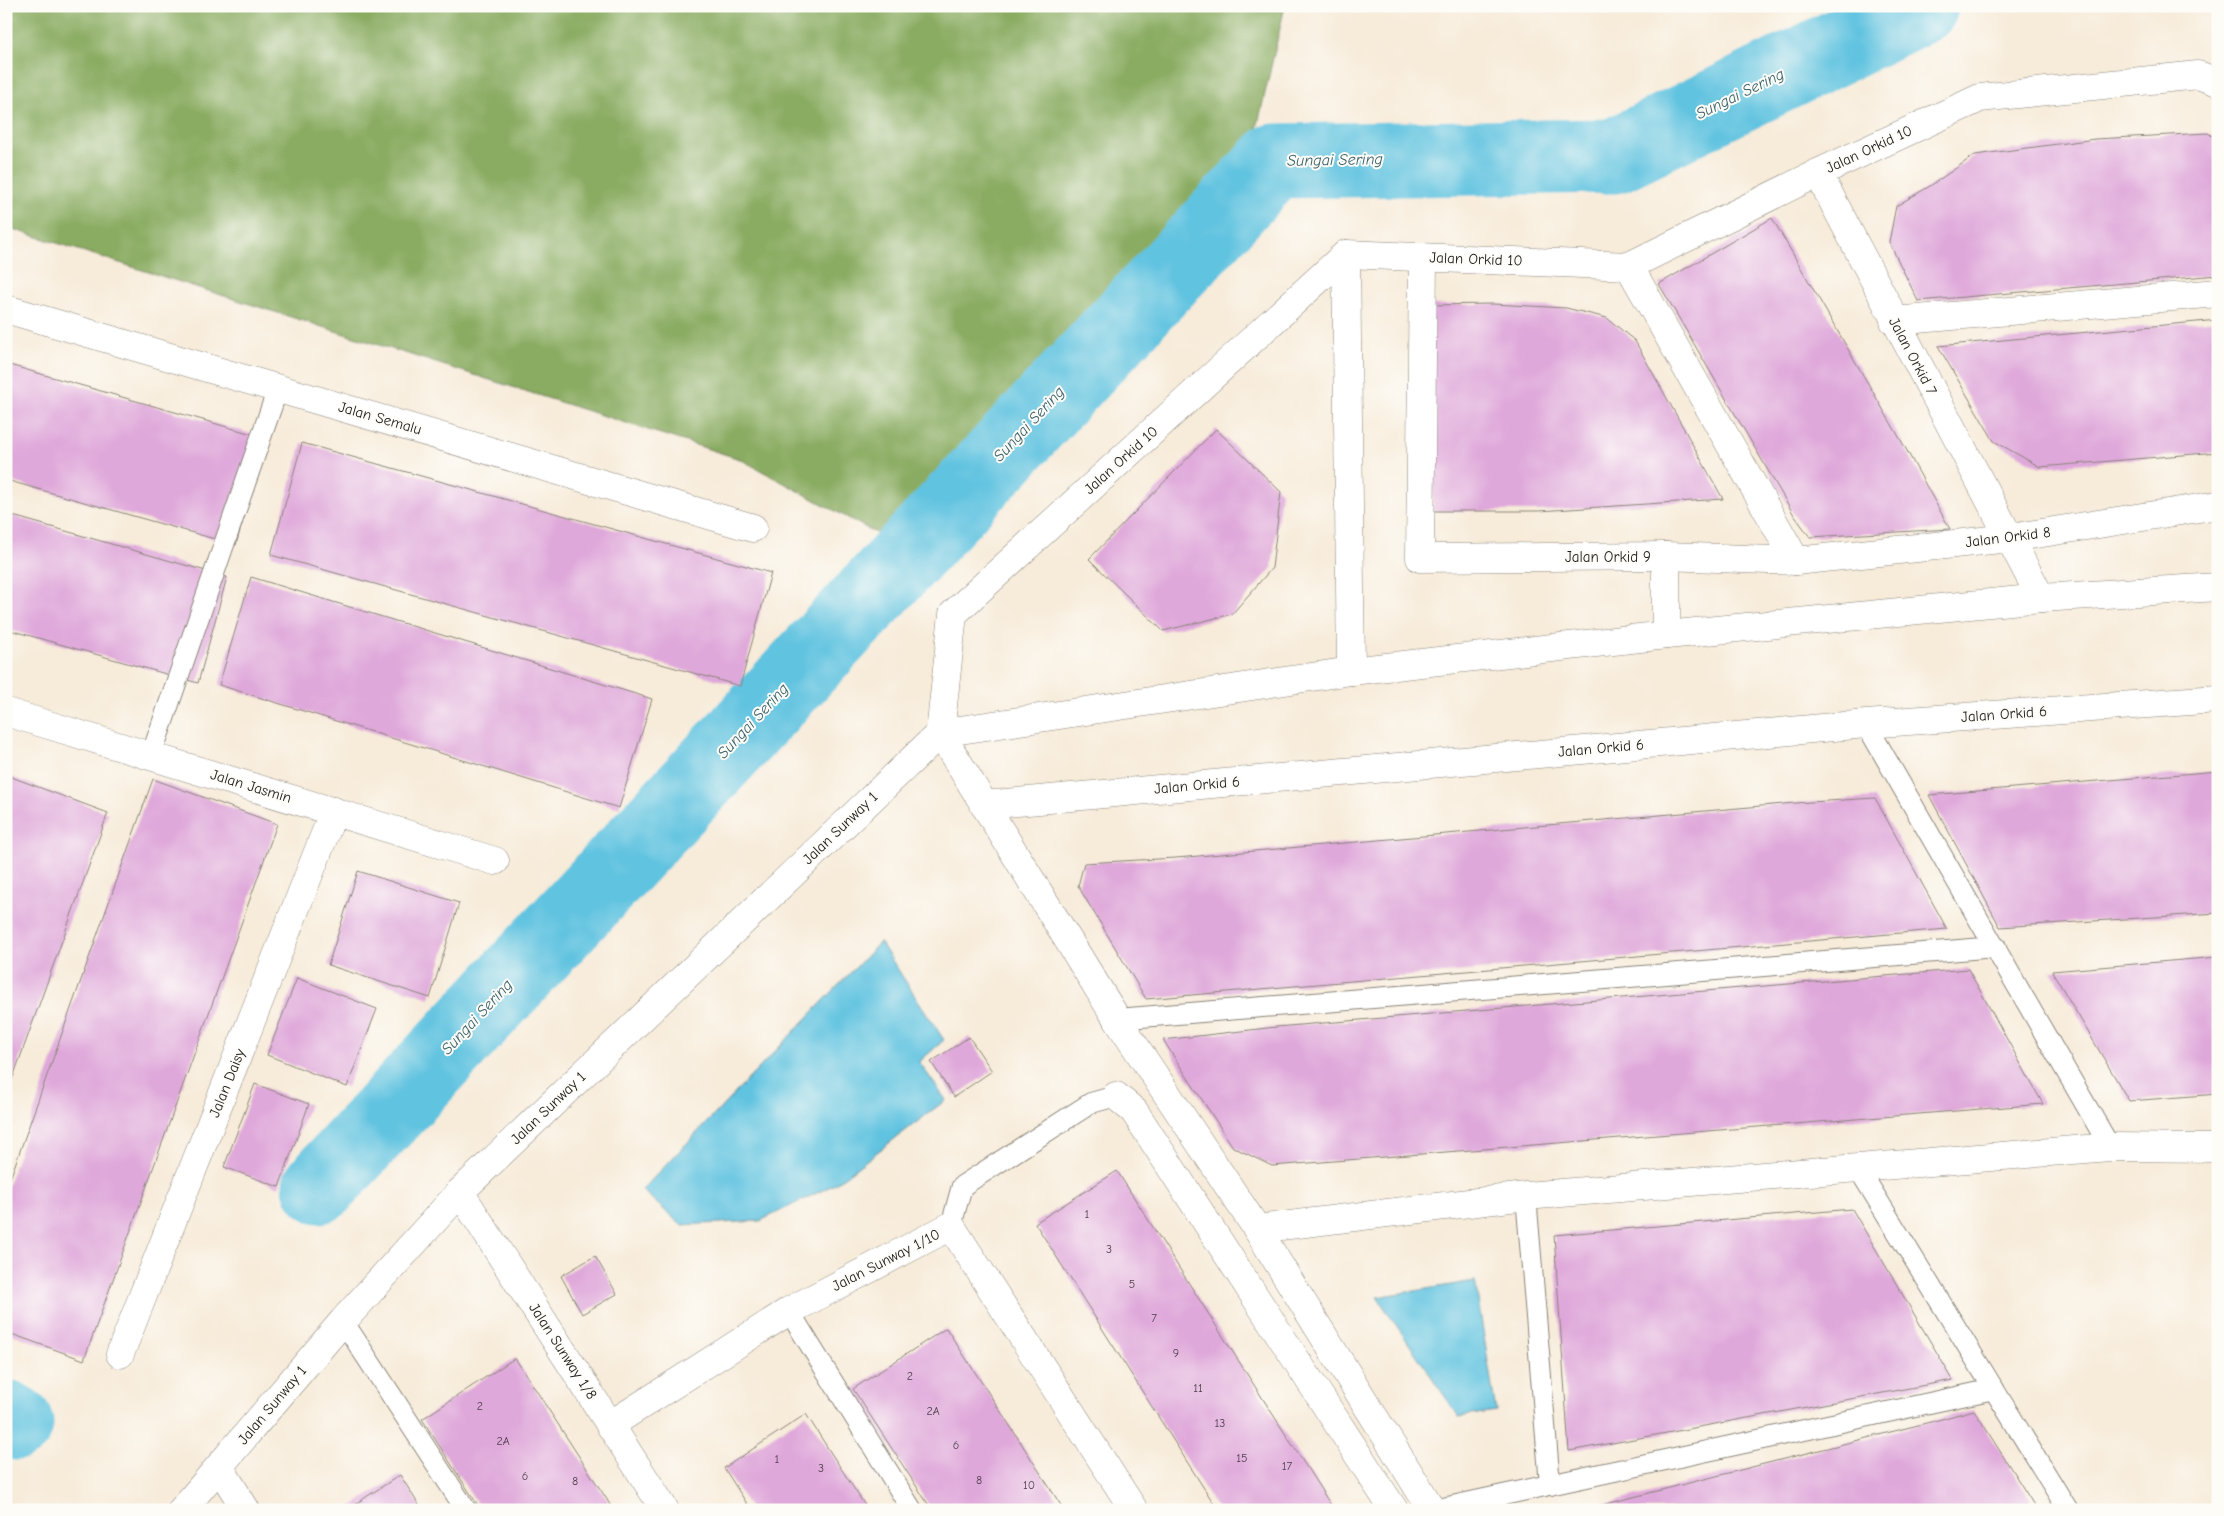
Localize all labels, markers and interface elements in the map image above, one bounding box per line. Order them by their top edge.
water label: Sungai Sering [1693,65,1787,123]
street label: Jalan Orkid 10 [1823,121,1915,177]
water label: Sungai Sering [1287,150,1383,170]
street label: Jalan Orkid 10 [1429,248,1523,270]
street label: Jalan Orkid 7 [1885,314,1941,398]
water label: Sungai Sering [990,383,1068,465]
street label: Jalan Semalu [336,398,424,438]
street label: Jalan Orkid 10 [1080,422,1162,498]
street label: Jalan Orkid 8 [1964,523,2052,551]
street label: Jalan Orkid 9 [1565,548,1651,566]
water label: Sungai Sering [714,680,792,762]
street label: Jalan Orkid 6 [1960,702,2048,726]
street label: Jalan Orkid 6 [1557,735,1645,761]
street label: Jalan Jasmin [208,765,294,807]
street label: Jalan Orkid 6 [1153,772,1241,798]
street label: Jalan Sunway 1 [799,788,881,868]
water label: Sungai Sering [438,976,516,1058]
street label: Jalan Daisy [205,1046,249,1120]
street label: Jalan Sunway 1 [507,1068,589,1148]
house number: 1 [1085,1207,1090,1221]
street label: Jalan Sunway 1/10 [829,1225,943,1295]
house number: 3 [1106,1242,1112,1256]
house number: 5 [1129,1277,1135,1291]
street label: Jalan Sunway 1/8 [525,1299,601,1403]
house number: 7 [1151,1311,1157,1325]
house number: 9 [1173,1346,1179,1360]
street label: Jalan Sunway 1 [234,1362,310,1448]
house number: 2 [907,1369,913,1383]
house number: 11 [1193,1381,1203,1395]
house number: 2 [477,1399,483,1413]
house number: 2A [926,1404,940,1418]
house number: 13 [1215,1416,1225,1430]
house number: 2A [496,1434,510,1448]
house number: 6 [953,1438,959,1452]
house number: 15 [1236,1451,1248,1465]
house number: 1 [775,1452,780,1466]
house number: 17 [1282,1459,1293,1473]
house number: 3 [818,1461,824,1475]
house number: 6 [522,1469,528,1483]
house number: 8 [976,1473,982,1487]
house number: 8 [572,1474,578,1488]
house number: 10 [1023,1478,1035,1492]

